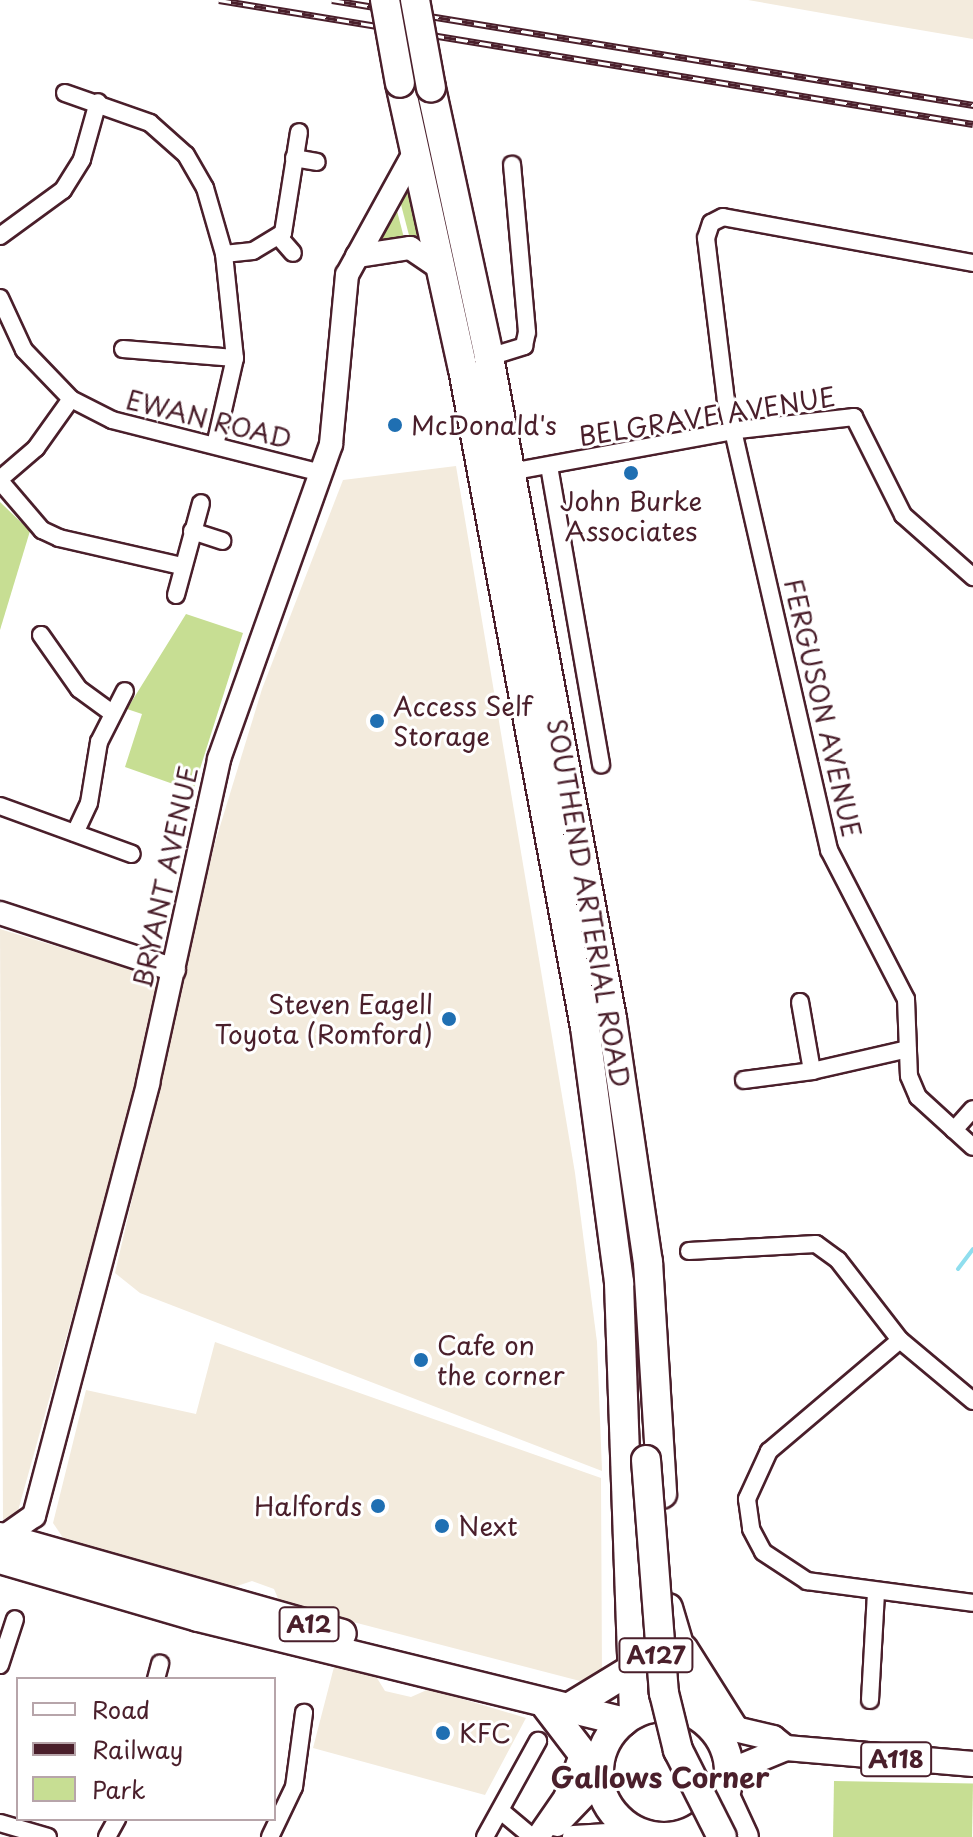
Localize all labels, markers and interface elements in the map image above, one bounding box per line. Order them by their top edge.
street label: BELGRAVE AVENUE [577,380,837,452]
street label: EWAN ROAD [123,383,295,455]
place label: McDonald's [411,409,557,441]
marker: McDonald's [386,416,404,434]
marker: John Burke Associates [622,464,640,482]
place label: John Burke Associates [559,485,703,546]
street label: FERGUSON AVENUE [778,576,868,840]
place label: Access Self Storage [393,690,532,752]
marker: Access Self Storage [368,712,386,730]
street label: SOUTHEND ARTERIAL ROAD [541,716,637,1090]
street label: BRYANT AVENUE [126,763,204,991]
place label: Steven Eagell Toyota (Romford) [214,988,433,1050]
marker: Steven Eagell Toyota (Romford) [440,1010,458,1028]
place label: Cafe on the corner [437,1329,565,1390]
marker: Cafe on the corner [412,1351,430,1369]
place label: Halfords [254,1490,362,1522]
marker: Halfords [369,1497,387,1515]
place label: Next [458,1510,518,1542]
marker: Next [433,1517,451,1535]
road number: A12 [277,1604,341,1644]
road number: A127 [618,1635,694,1675]
legend [16,1677,276,1821]
text: Road [92,1691,150,1727]
place label: KFC [459,1717,511,1749]
marker: KFC [434,1724,452,1742]
text: Railway [92,1731,183,1767]
road number: A118 [860,1739,932,1779]
district label: Gallows Corner [550,1760,770,1794]
text: Park [92,1771,146,1807]

